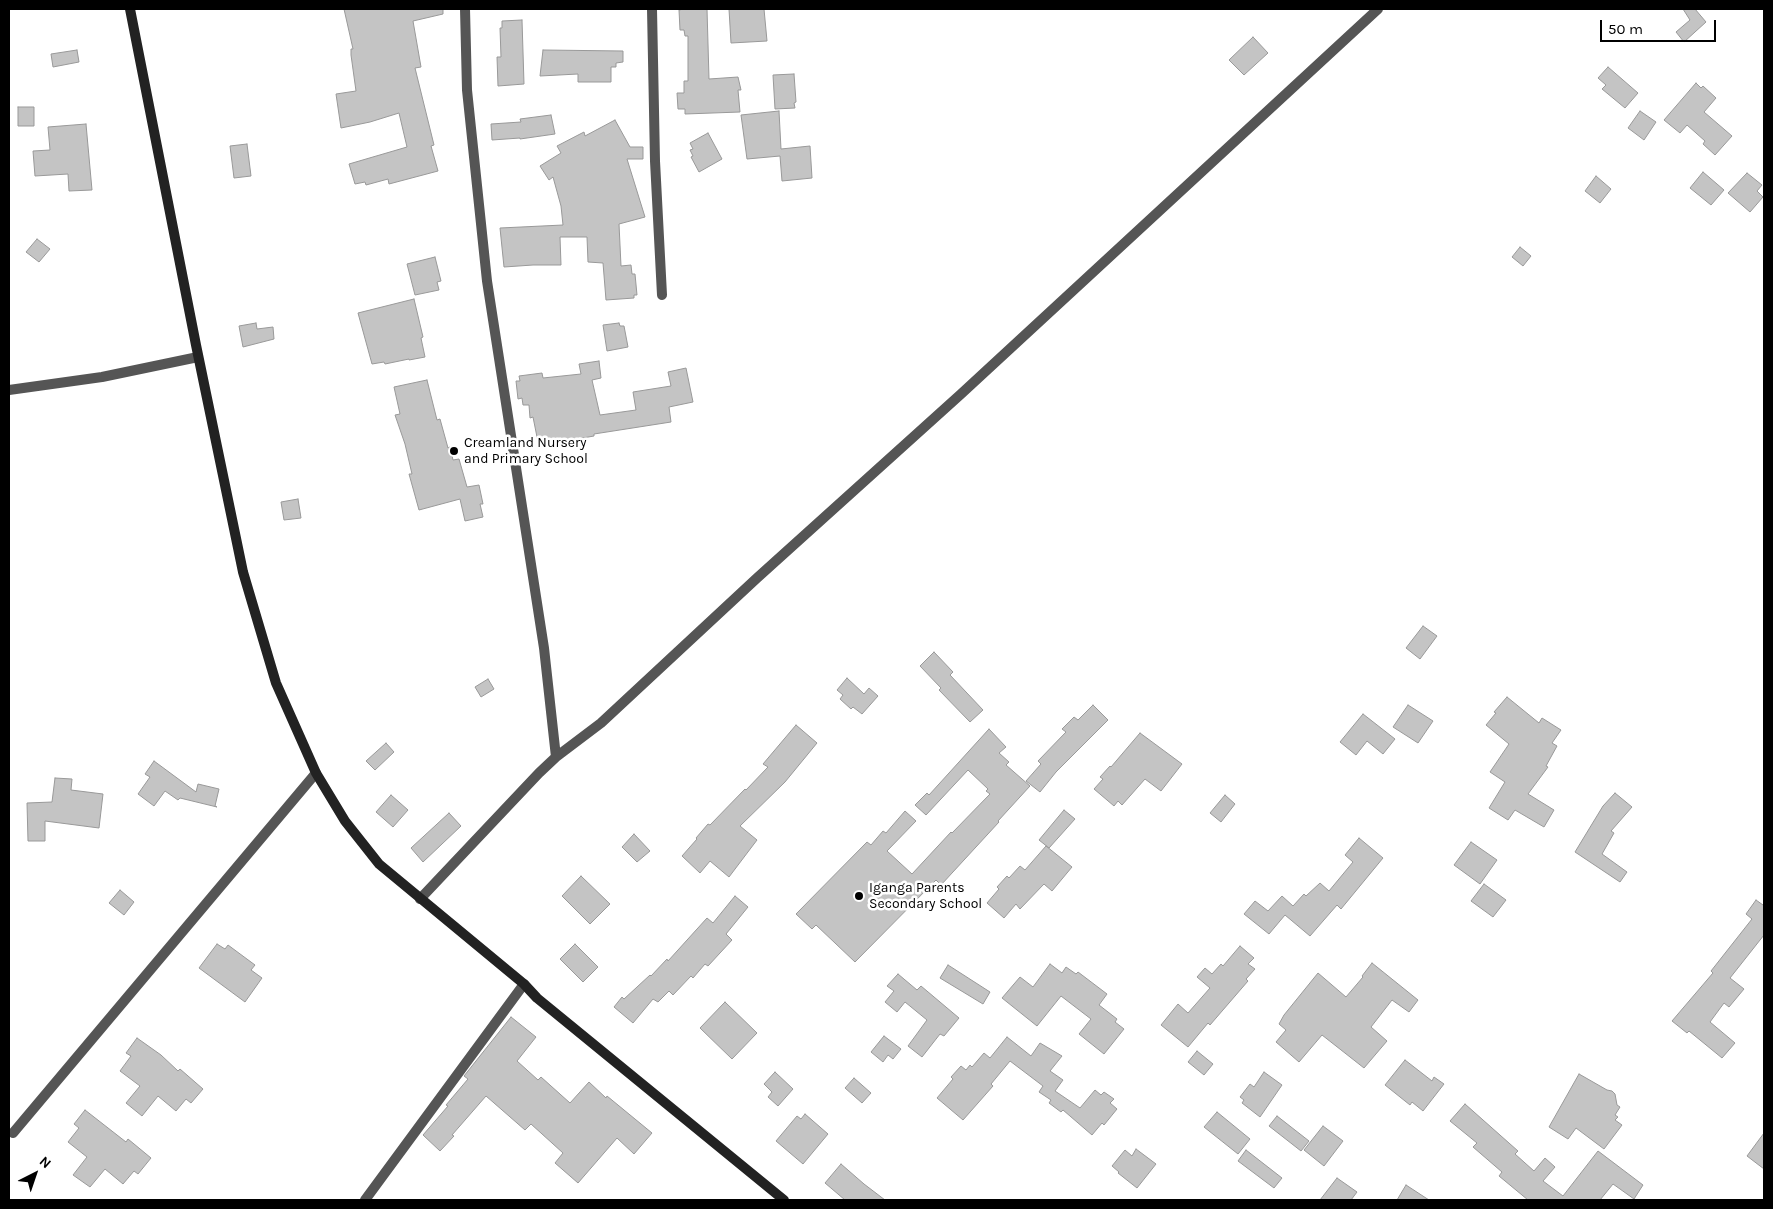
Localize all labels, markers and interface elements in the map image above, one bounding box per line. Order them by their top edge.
scale bar [1603,10,1719,42]
text: 50 m [1608,20,1643,38]
place label: Creamland Nursery and Primary School [464,435,588,468]
marker: Creamland Nursery and Primary School [448,445,460,457]
place label: Iganga Parents Secondary School [869,880,982,912]
marker: Iganga Parents Secondary School [853,890,865,902]
north arrow [10,1149,60,1199]
text: N [36,1153,55,1172]

